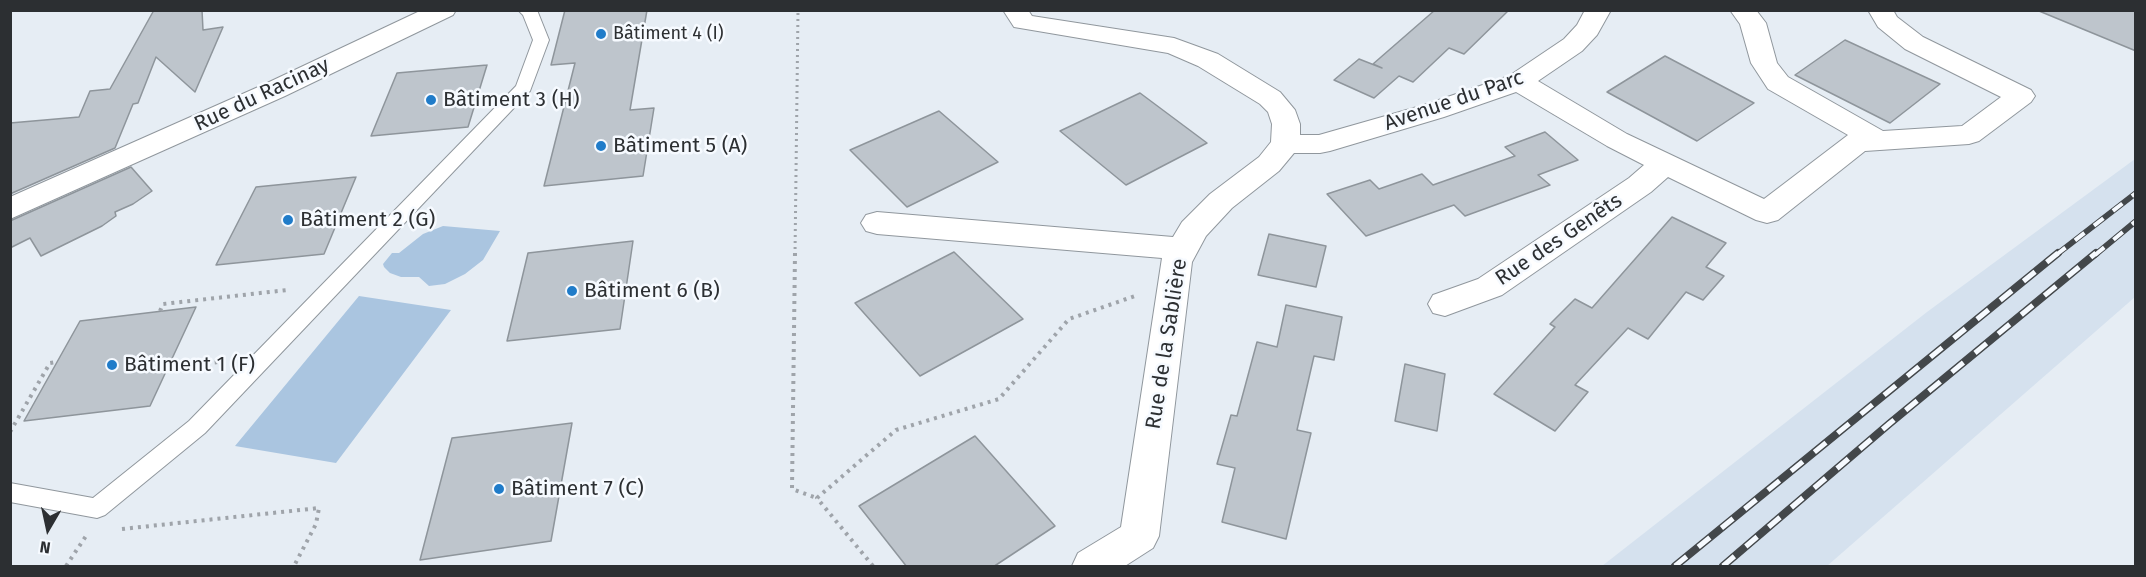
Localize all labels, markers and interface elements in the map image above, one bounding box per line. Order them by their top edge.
place label: Bâtiment 4 (I) [613,23,724,45]
marker: Bâtiment 4 (I) [594,27,608,41]
street label: Rue du Racinay [191,53,333,137]
street label: Avenue du Parc [1381,65,1527,137]
place label: Bâtiment 3 (H) [443,87,580,113]
marker: Bâtiment 3 (H) [424,93,438,107]
place label: Bâtiment 5 (A) [613,133,747,159]
marker: Bâtiment 5 (A) [594,139,608,153]
street label: Rue des Genêts [1491,188,1627,292]
place label: Bâtiment 2 (G) [300,207,435,233]
marker: Bâtiment 2 (G) [281,213,295,227]
street label: Rue de la Sablière [1141,257,1193,431]
place label: Bâtiment 6 (B) [584,278,720,304]
marker: Bâtiment 6 (B) [565,284,579,298]
place label: Bâtiment 1 (F) [124,352,255,378]
marker: Bâtiment 1 (F) [105,358,119,372]
place label: Bâtiment 7 (C) [511,476,644,502]
marker: Bâtiment 7 (C) [492,482,506,496]
north arrow [18,499,78,559]
text: N [38,537,52,557]

